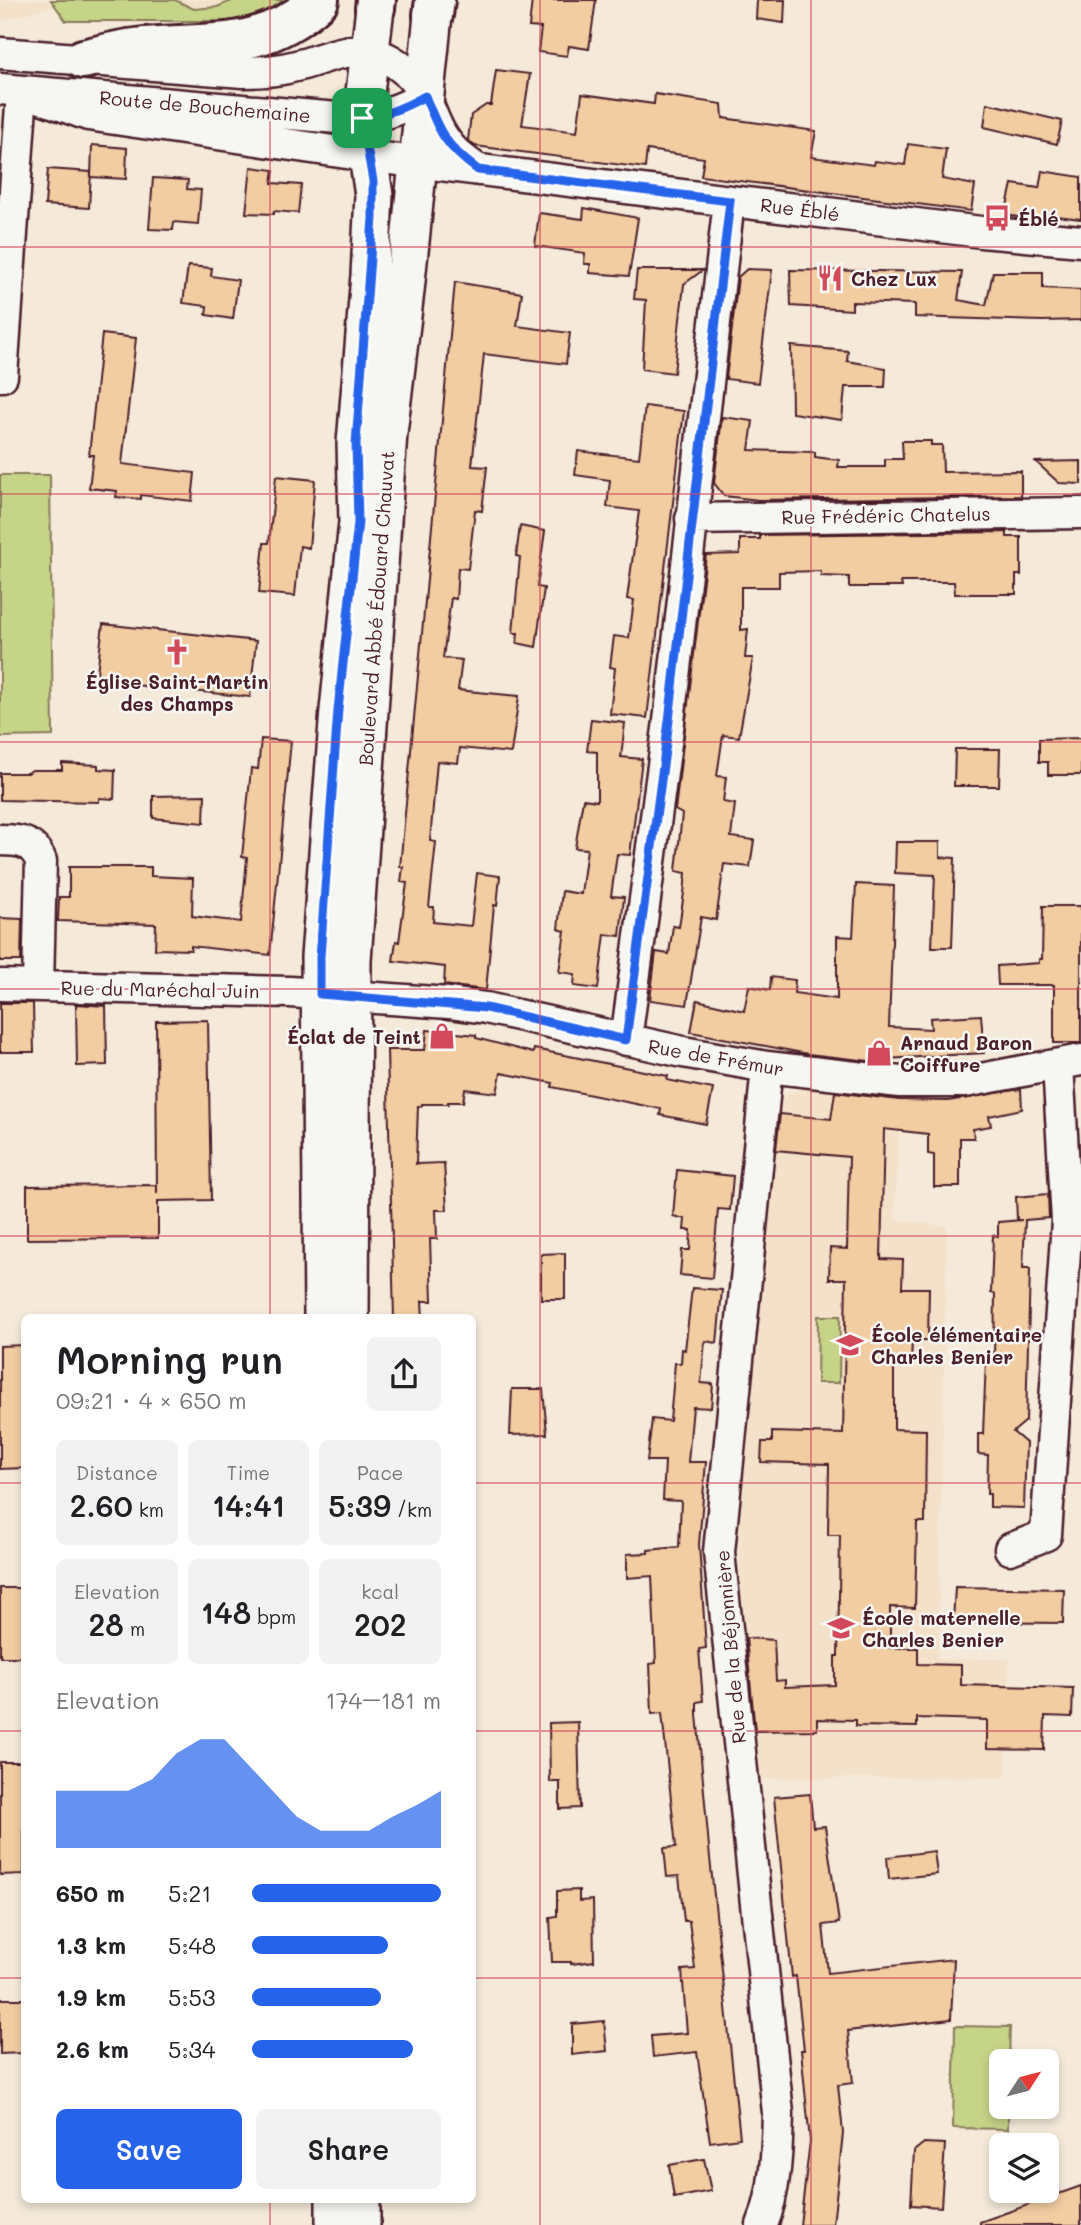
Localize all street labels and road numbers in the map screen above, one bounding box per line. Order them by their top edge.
street label: Route de Bouchemaine [98,84,312,128]
street label: Rue Éblé [759,192,841,226]
street label: Boulevard Abbé Édouard Chauvat [353,450,399,766]
street label: Rue Frédéric Chatelus [781,501,991,529]
street label: Rue du Maréchal Juin [60,975,260,1003]
street label: Rue de Frémur [646,1033,786,1081]
street label: Rue de la Béjonnière [709,1549,751,1745]

